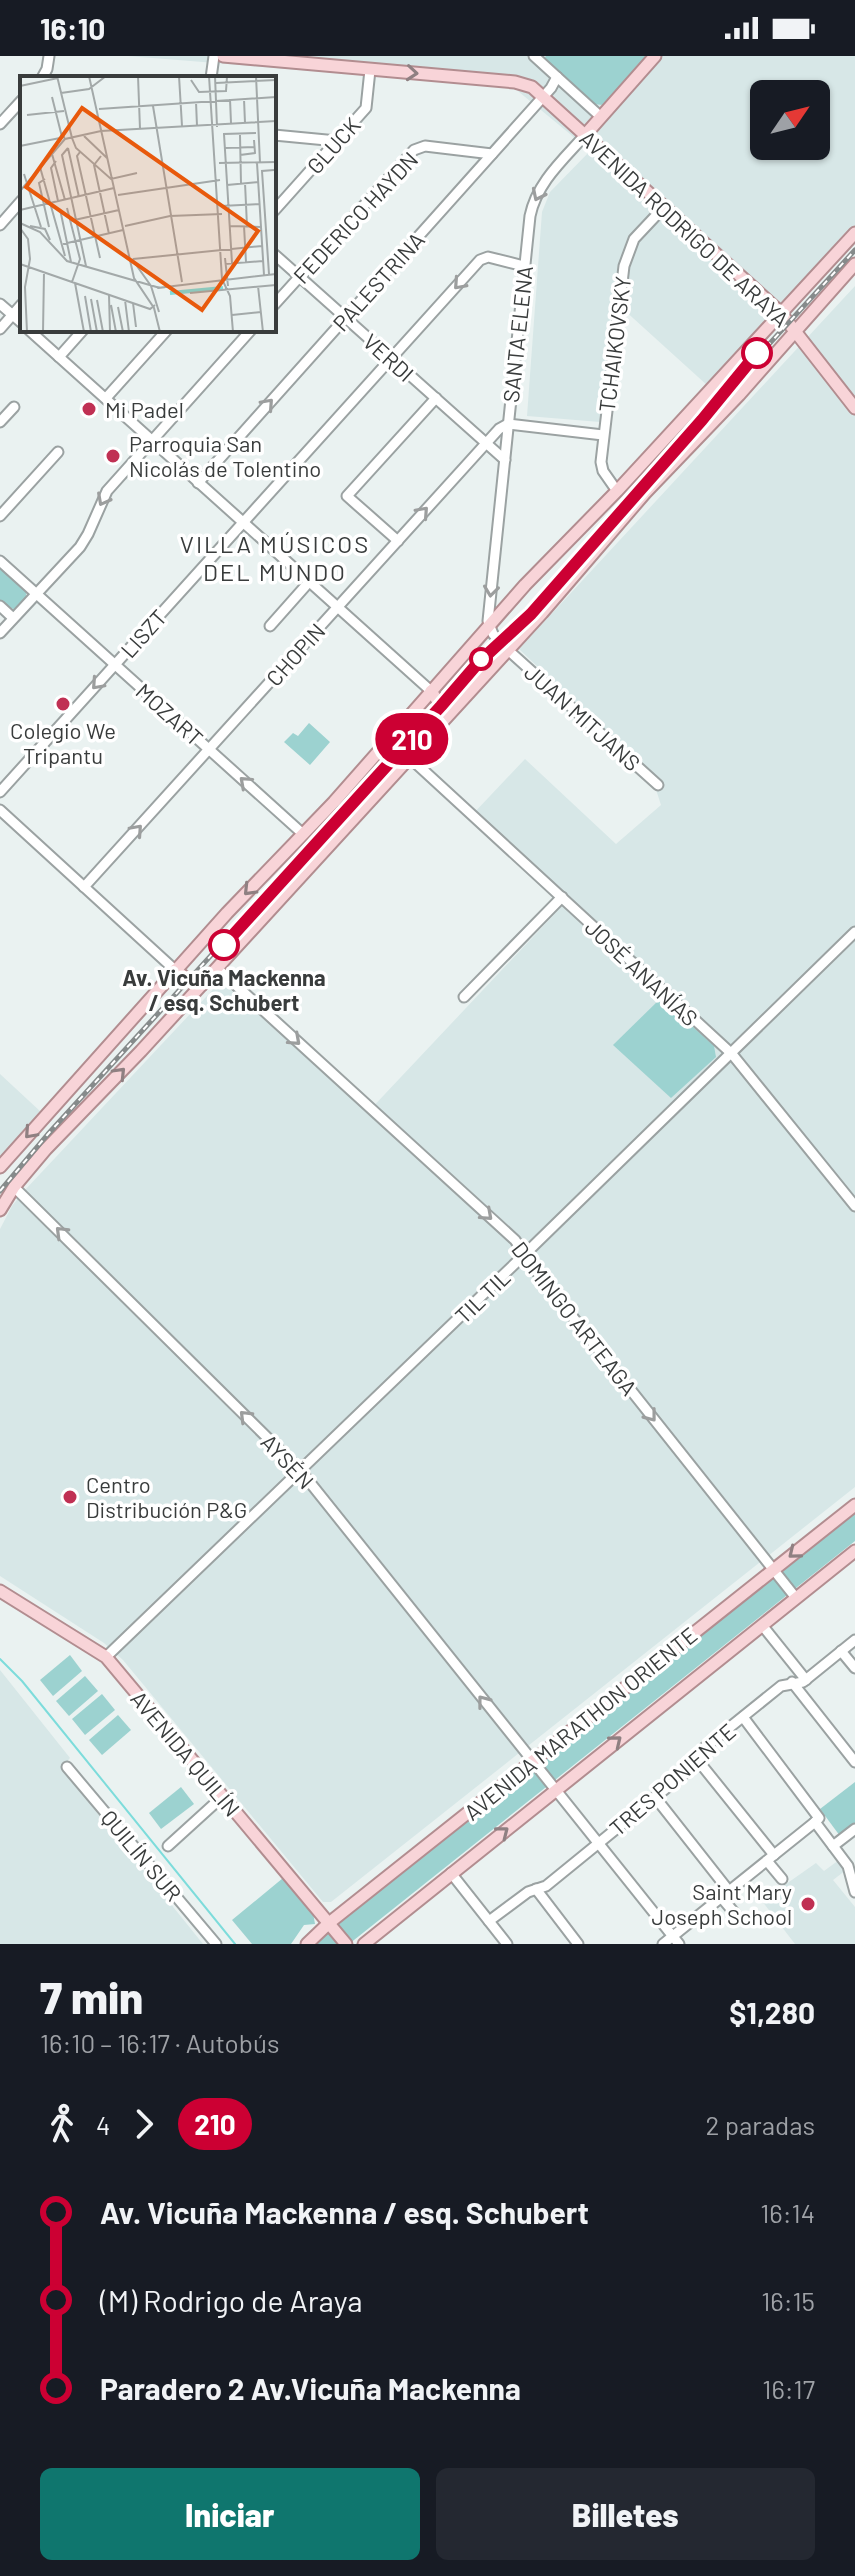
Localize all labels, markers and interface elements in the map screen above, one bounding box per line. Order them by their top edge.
text: 16:10 [40,10,105,46]
one-way arrow [406,64,419,81]
inset map [20,76,276,332]
north arrow [750,80,830,160]
map controls [750,80,830,160]
street label: GLUCK [301,112,365,178]
street label: AVENIDA RODRIGO DE ARAYA [575,124,795,332]
street label: FEDERICO HAYDN [287,146,423,288]
one-way arrow [532,186,548,201]
street label: PALESTRINA [327,226,429,336]
street label: SANTA ELENA [497,264,537,404]
one-way arrow [454,274,469,289]
street label: TCHAIKOVSKY [593,275,635,413]
street label: VERDI [358,328,420,386]
unlabelled marker [742,338,772,368]
place label: Mi Padel [105,396,184,422]
one-way arrow [259,398,273,413]
marker: Mi Padel [80,400,98,418]
place label: Parroquia San Nicolás de Tolentino [129,430,321,481]
marker: Parroquia San Nicolás de Tolentino [104,447,122,465]
one-way arrow [97,491,113,506]
one-way arrow [414,507,429,521]
district label: VILLA MÚSICOS DEL MUNDO [180,529,370,586]
one-way arrow [483,584,500,598]
street label: LISZT [115,604,171,662]
street label: CHOPIN [260,617,330,691]
unlabelled marker [470,648,492,670]
street label: JUAN MITJANS [520,658,646,776]
one-way arrow [92,675,107,690]
street label: MOZART [131,677,209,751]
marker: Colegio We Tripantu [54,695,72,713]
line badge: 210 [366,713,458,765]
place label: Colegio We Tripantu [10,717,116,768]
text: 210 [391,722,433,756]
one-way arrow [240,777,255,792]
one-way arrow [127,824,141,839]
one-way arrow [244,881,258,895]
street label: JOSÉ ANANÍAS [580,913,704,1031]
marker: Av. Vicuña Mackenna / esq. Schubert [209,930,239,960]
place label: Av. Vicuña Mackenna / esq. Schubert [122,964,326,1015]
one-way arrow [286,1030,300,1045]
one-way arrow [111,1068,125,1082]
one-way arrow [25,1123,40,1138]
one-way arrow [478,1205,493,1219]
one-way arrow [56,1227,70,1242]
street label: DOMINGO ARTEAGA [507,1236,643,1400]
street label: TIL TIL [449,1264,515,1328]
one-way arrow [642,1407,656,1422]
one-way arrow [240,1411,254,1425]
street label: AYSÉN [256,1428,320,1494]
place label: Centro Distribución P&G [86,1471,247,1522]
marker: Centro Distribución P&G [61,1488,79,1506]
one-way arrow [788,1544,803,1558]
street label: AVENIDA MARATHON ORIENTE [458,1621,702,1825]
street label: AVENIDA QUILÍN [126,1685,246,1821]
one-way arrow [478,1696,493,1710]
street label: TRES PONIENTE [604,1717,740,1841]
one-way arrow [607,1737,622,1751]
street label: QUILÍN SUR [96,1804,188,1906]
one-way arrow [494,1827,509,1841]
place label: Saint Mary Joseph School [652,1878,792,1929]
marker: Saint Mary Joseph School [799,1895,817,1913]
text: 7 min [40,1970,143,2023]
text: $1,280 [729,1994,815,2030]
text: 16:10 – 16:17 · Autobús [40,2027,279,2058]
icon: walk [40,2102,84,2146]
icon: forward [122,2102,166,2146]
text: 210 [194,2107,236,2141]
text: 4 [96,2109,110,2140]
text: 2 paradas [706,2109,815,2140]
text: Av. Vicuña Mackenna / esq. Schubert [100,2194,589,2230]
text: 16:14 [760,2197,815,2228]
text: (M) Rodrigo de Araya [100,2282,363,2318]
text: 16:15 [761,2285,815,2316]
text: Paradero 2 Av.Vicuña Mackenna [100,2370,521,2406]
text: 16:17 [762,2373,815,2404]
button: Iniciar [40,2468,420,2560]
button: Billetes [436,2468,815,2560]

